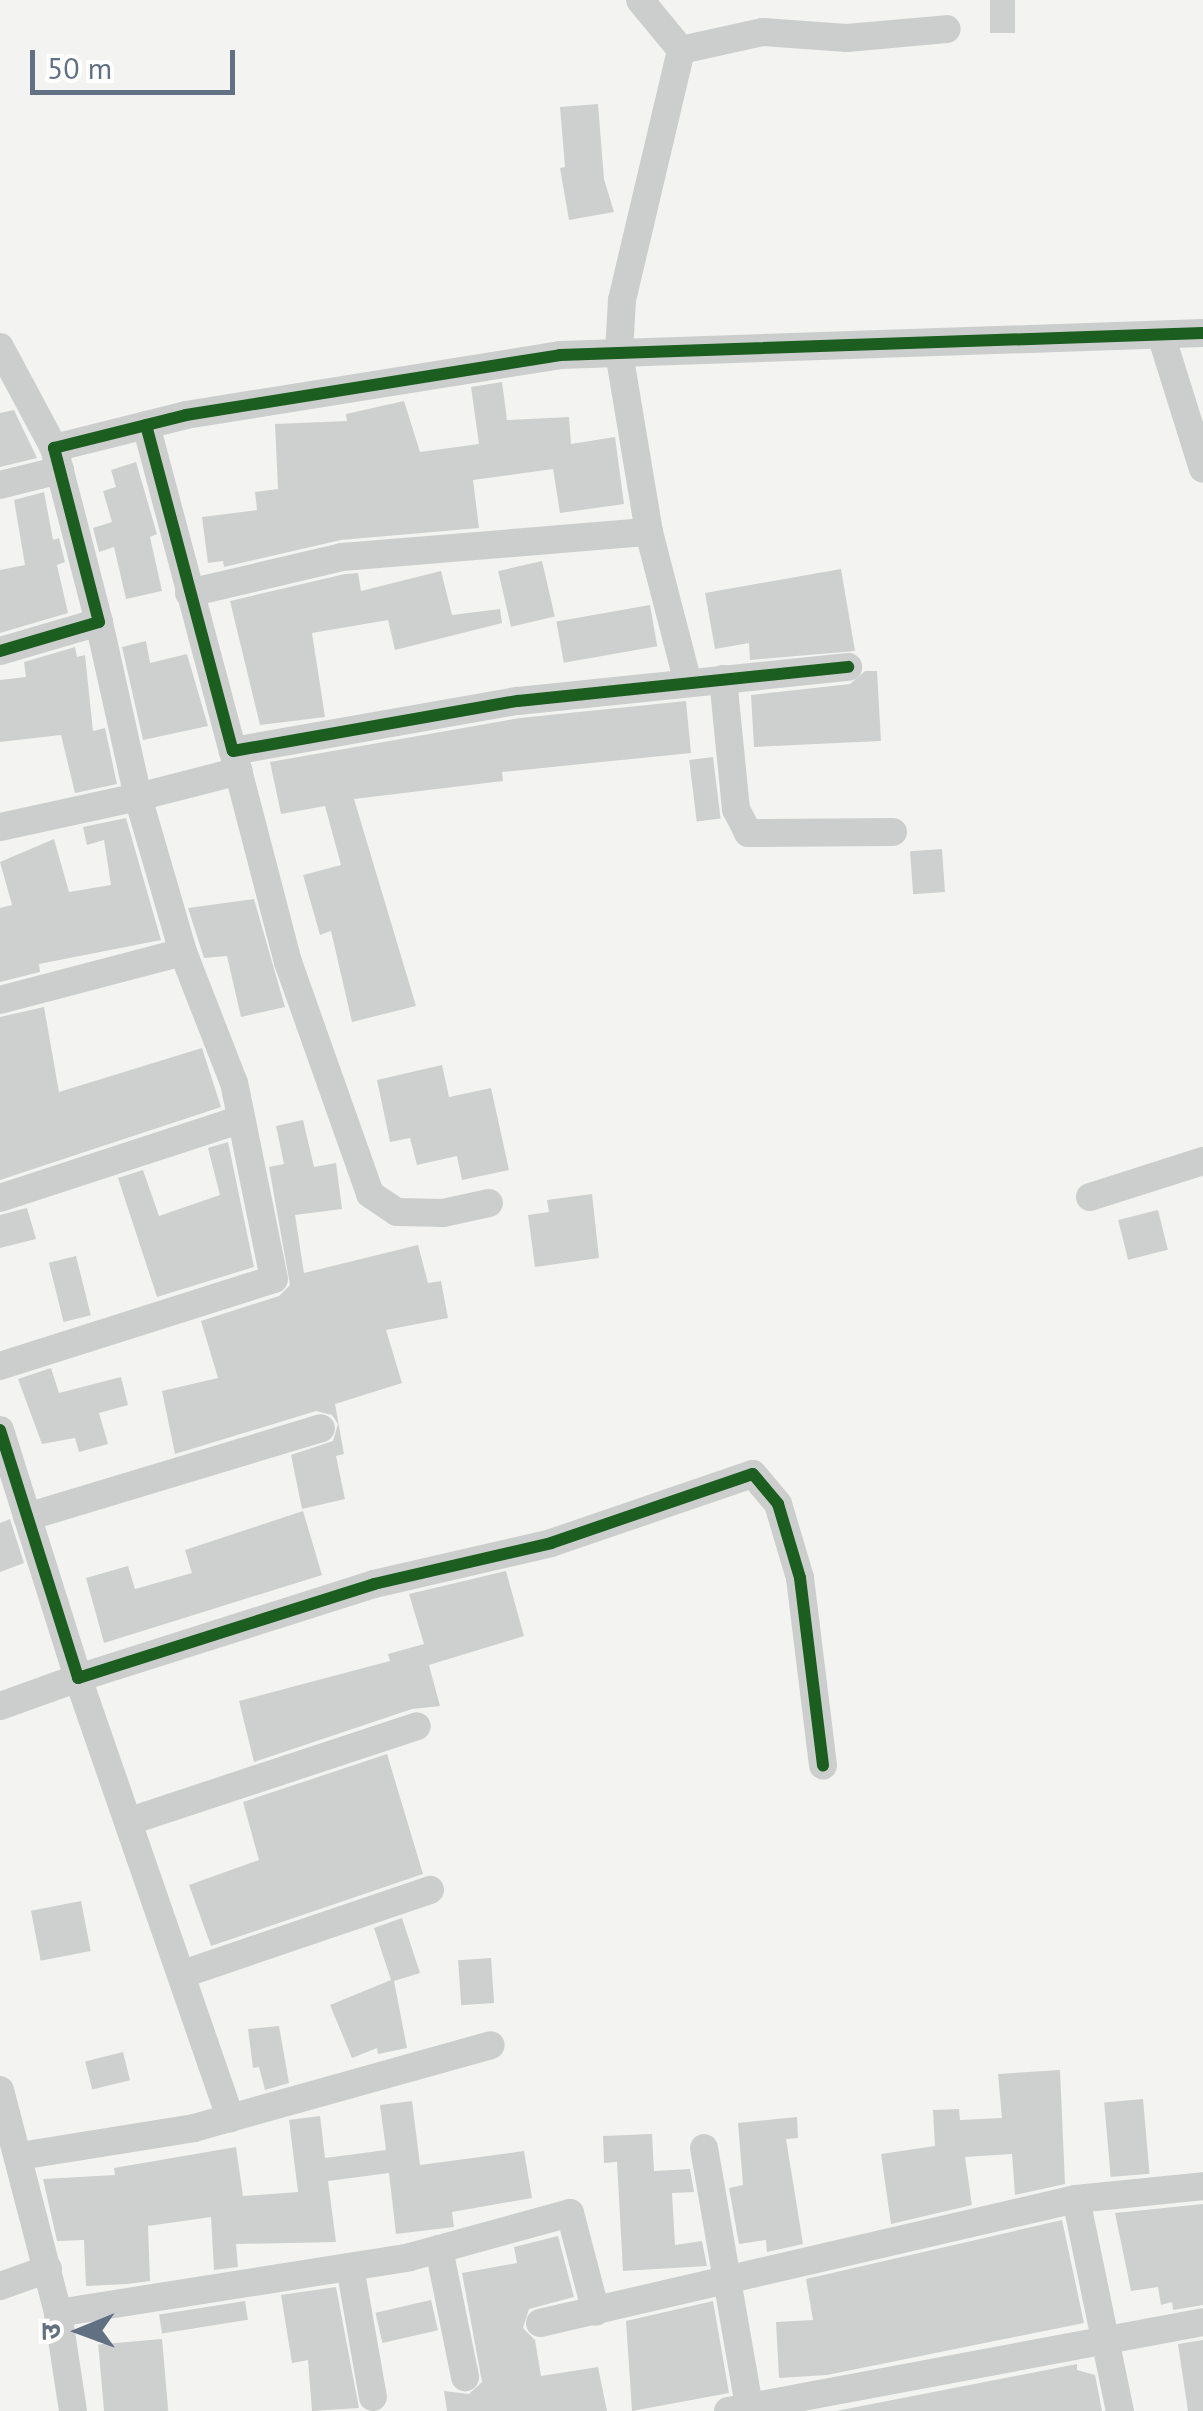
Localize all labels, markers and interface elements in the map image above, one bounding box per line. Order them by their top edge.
scale bar [35,30,240,92]
text: 50 m [47,48,112,87]
north arrow [30,2281,130,2381]
text: उ [31,2323,68,2340]

